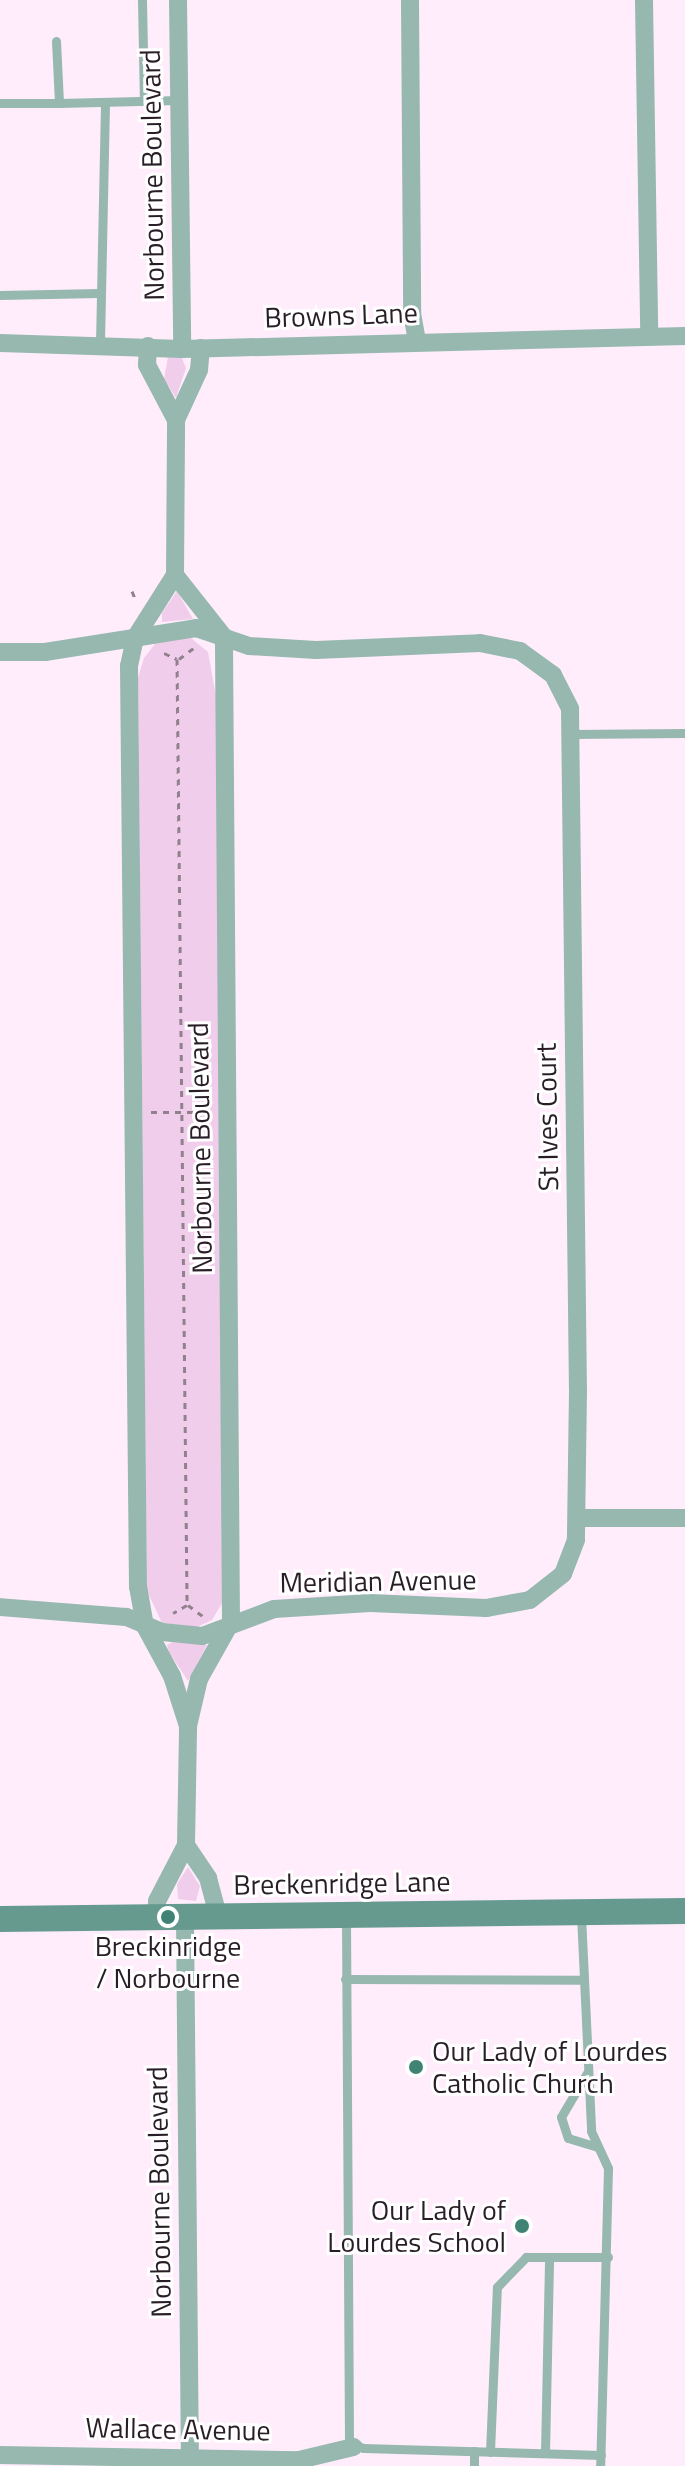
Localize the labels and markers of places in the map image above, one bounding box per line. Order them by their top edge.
marker: Breckinridge / Norbourne [159,1908,177,1926]
place label: Breckinridge / Norbourne [95,1929,241,1995]
place label: Our Lady of Lourdes Catholic Church [432,2034,668,2100]
marker: Our Lady of Lourdes Catholic Church [407,2058,425,2076]
place label: Our Lady of Lourdes School [327,2193,506,2259]
marker: Our Lady of Lourdes School [513,2217,531,2235]

